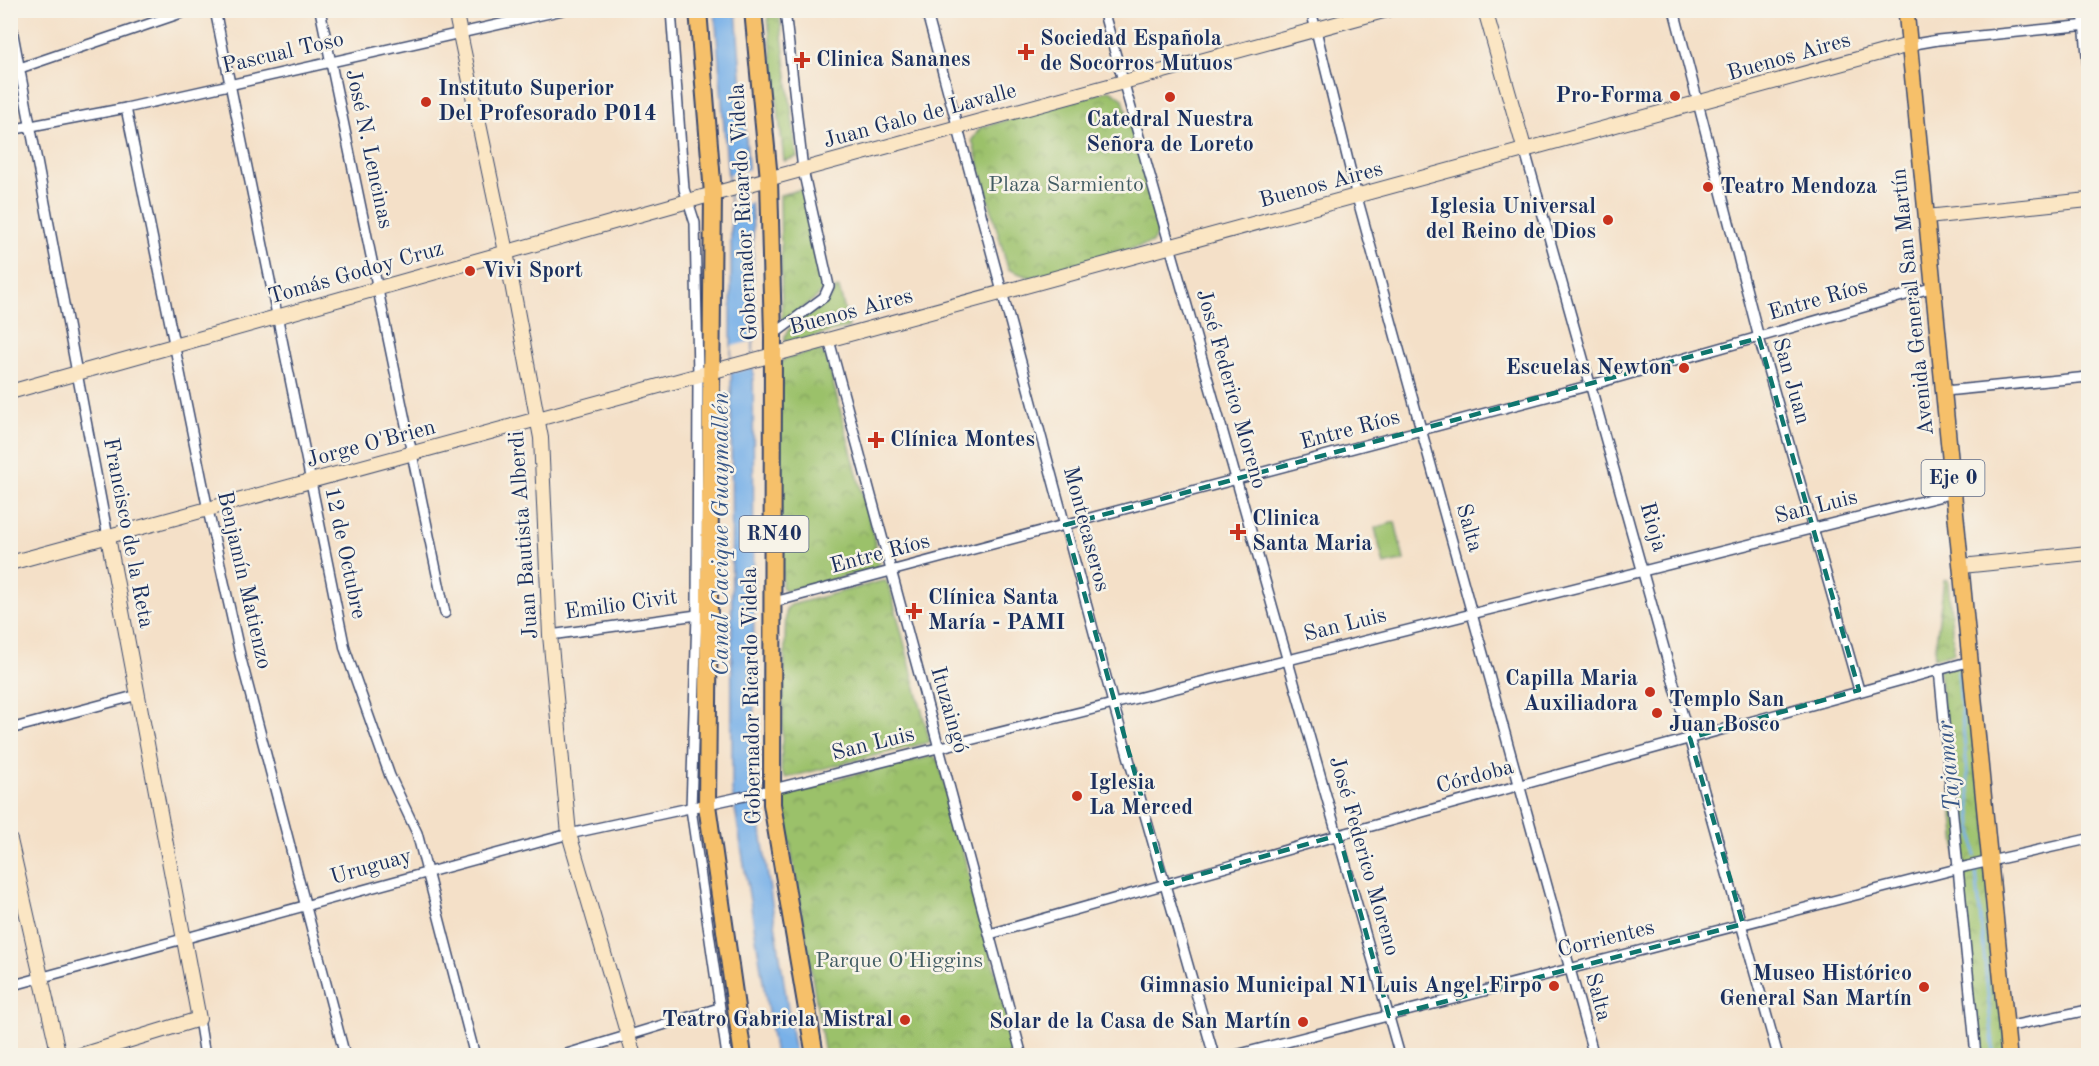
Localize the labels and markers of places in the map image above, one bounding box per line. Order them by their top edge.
place label: Sociedad Española de Socorros Mutuos [1040,28,1233,75]
marker: Sociedad Española de Socorros Mutuos [1017,43,1035,61]
place label: Clinica Sananes [816,49,971,71]
marker: Clinica Sananes [793,51,811,69]
place label: Instituto Superior Del Profesorado P014 [438,78,657,125]
place label: Pro-Forma [1556,85,1663,107]
marker: Pro-Forma [1668,89,1682,103]
marker: Catedral Nuestra Señora de Loreto [1163,90,1177,104]
marker: Instituto Superior Del Profesorado P014 [419,95,433,109]
place label: Catedral Nuestra Señora de Loreto [1086,109,1254,156]
place label: Teatro Mendoza [1720,176,1877,198]
marker: Teatro Mendoza [1701,180,1715,194]
place label: Iglesia Universal del Reino de Dios [1426,196,1596,243]
marker: Iglesia Universal del Reino de Dios [1601,213,1615,227]
place label: Vivi Sport [482,260,583,282]
marker: Vivi Sport [463,264,477,278]
place label: Escuelas Newton [1505,357,1672,379]
marker: Escuelas Newton [1677,361,1691,375]
place label: Clínica Montes [890,429,1035,451]
marker: Clínica Montes [867,431,885,449]
place label: Clinica Santa Maria [1252,508,1372,555]
marker: Clinica Santa Maria [1229,523,1247,541]
place label: Clínica Santa María - PAMI [928,587,1065,634]
marker: Clínica Santa María - PAMI [905,602,923,620]
place label: Capilla Maria Auxiliadora [1505,668,1638,715]
marker: Capilla Maria Auxiliadora [1643,685,1657,699]
place label: Templo San Juan Bosco [1669,689,1784,736]
marker: Templo San Juan Bosco [1650,706,1664,720]
place label: Iglesia La Merced [1089,772,1193,819]
marker: Iglesia La Merced [1070,789,1084,803]
place label: Museo Histórico General San Martín [1719,963,1912,1010]
place label: Gimnasio Municipal N1 Luis Angel Firpo [1139,975,1542,997]
marker: Gimnasio Municipal N1 Luis Angel Firpo [1547,979,1561,993]
marker: Museo Histórico General San Martín [1917,980,1931,994]
place label: Teatro Gabriela Mistral [662,1009,893,1031]
place label: Solar de la Casa de San Martín [989,1011,1291,1033]
marker: Teatro Gabriela Mistral [898,1013,912,1027]
marker: Solar de la Casa de San Martín [1296,1015,1310,1029]

